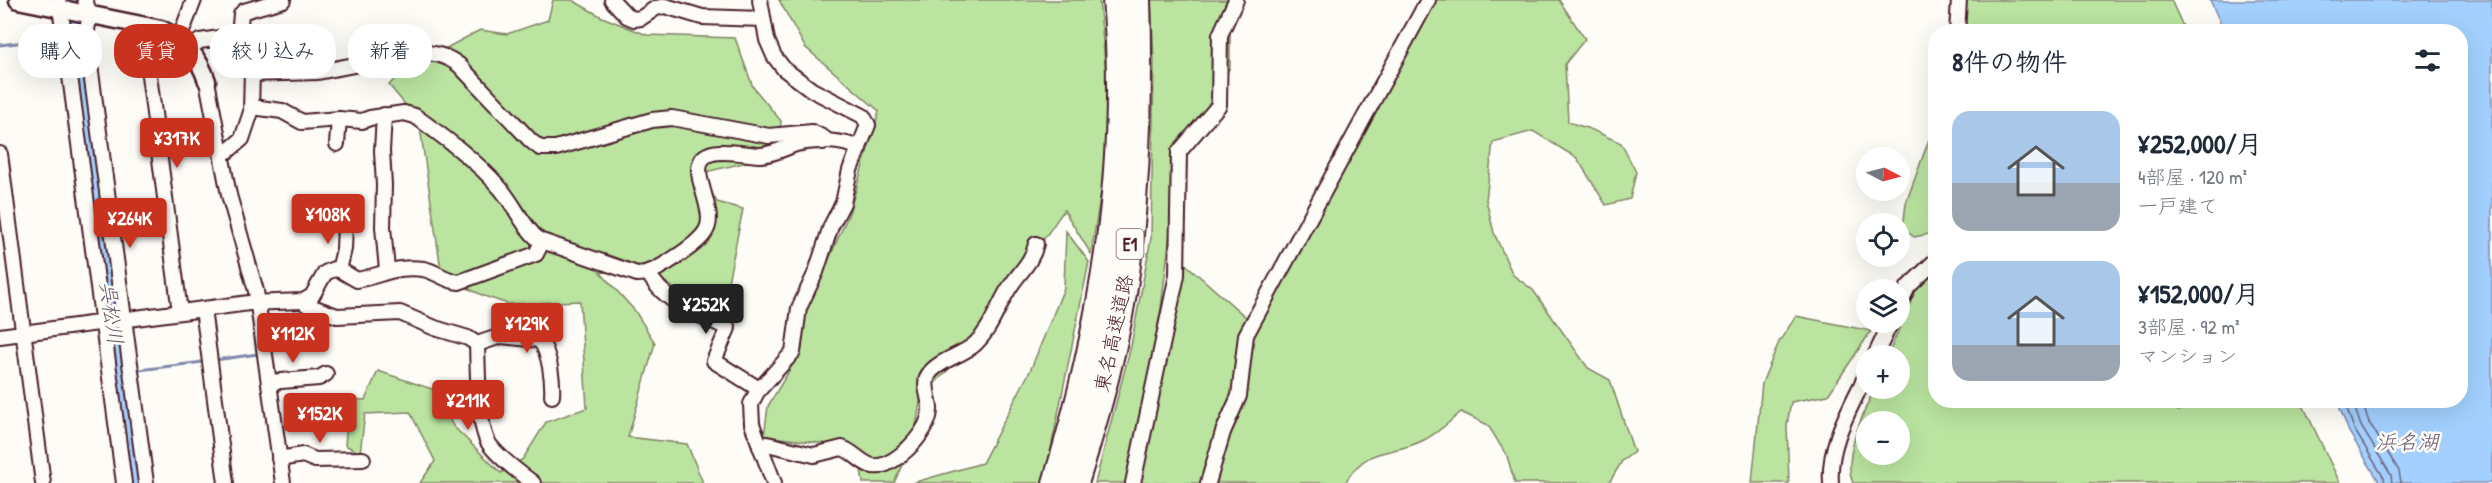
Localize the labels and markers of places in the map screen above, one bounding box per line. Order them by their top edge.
pin: ¥317K [135,118,219,169]
pin: ¥108K [286,194,370,245]
pin: ¥264K [88,198,172,249]
pin: ¥252K [664,284,748,335]
pin: ¥129K [485,303,569,354]
pin: ¥112K [251,313,335,364]
pin: ¥211K [426,380,510,431]
pin: ¥152K [278,393,362,444]

